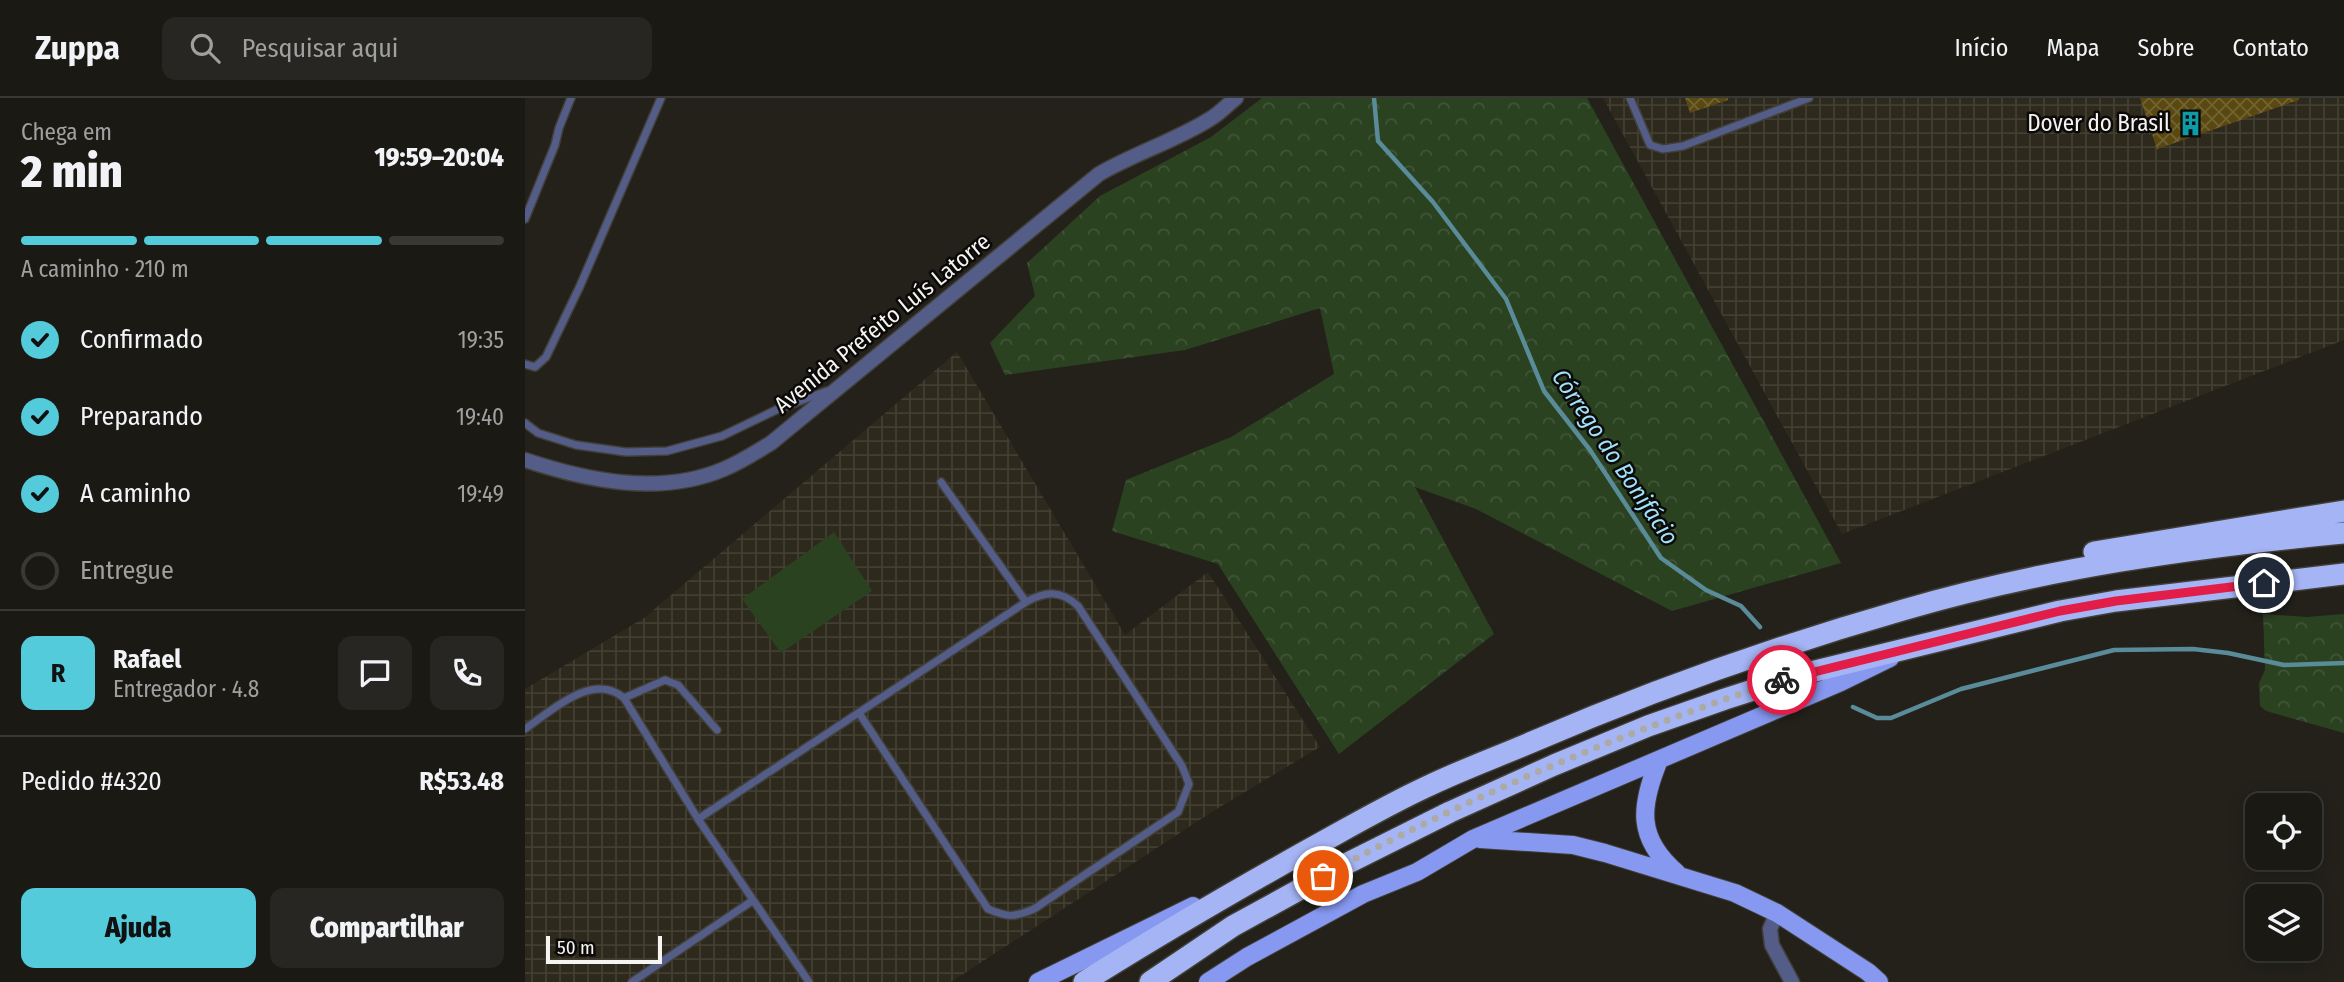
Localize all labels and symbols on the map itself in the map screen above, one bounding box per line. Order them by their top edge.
place label: Dover do Brasil [2027,109,2170,137]
building icon: Dover do Brasil [2176,109,2204,137]
street label: Avenida Prefeito Luís Latorre [768,227,996,419]
water label: Córrego do Bonifácio [1546,364,1684,550]
pin [2234,553,2294,613]
courier [1747,645,1817,715]
pin [1293,846,1353,906]
scale bar [546,933,661,965]

